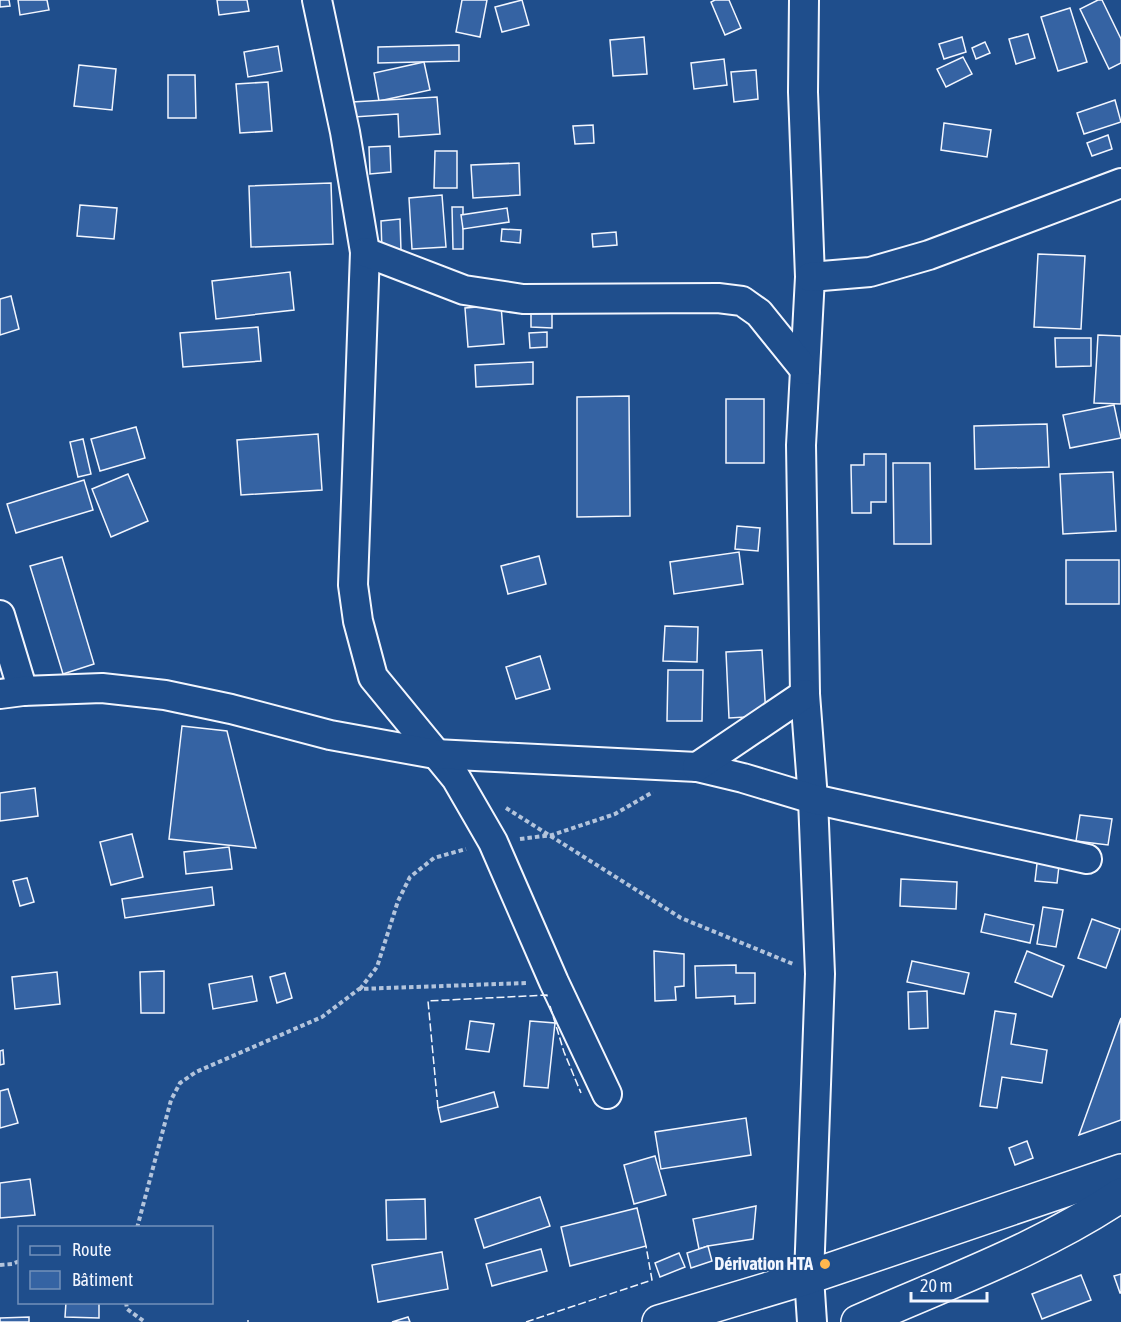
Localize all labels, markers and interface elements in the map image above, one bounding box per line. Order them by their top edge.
legend [18,1226,213,1304]
text: Route [72,1239,111,1260]
place label: Dérivation HTA [714,1253,813,1274]
marker: Dérivation HTA [818,1257,832,1271]
scale bar [911,1265,988,1303]
text: Bâtiment [72,1269,133,1290]
text: 20 m [920,1275,952,1296]

